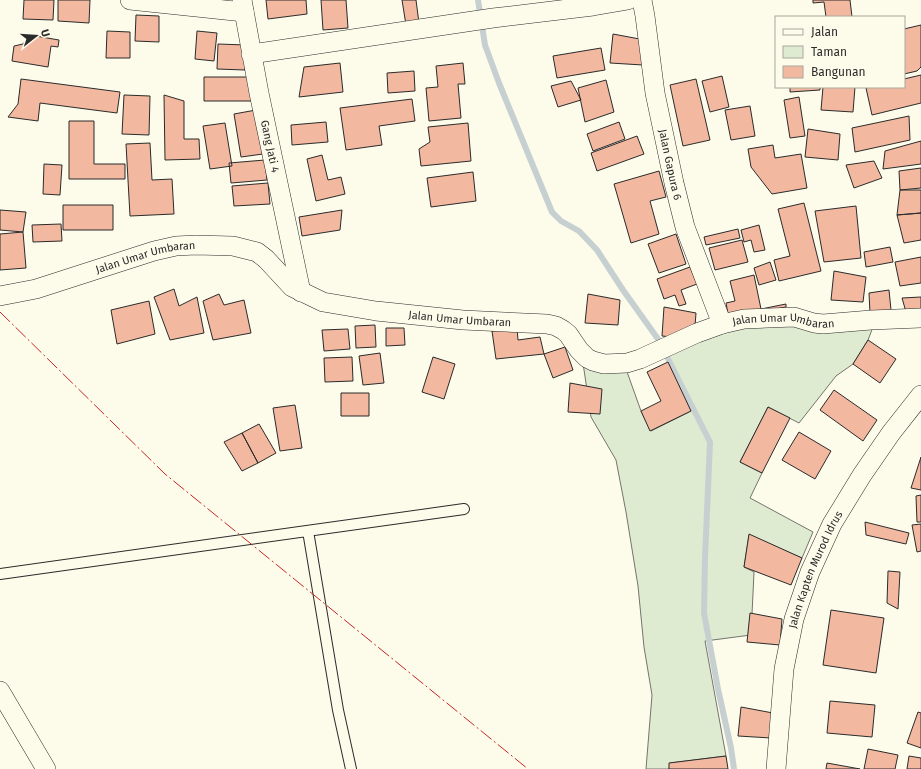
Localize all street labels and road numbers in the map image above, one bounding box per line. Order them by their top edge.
street label: Gang Jati 4 [258,119,282,174]
street label: Jalan Gapura 6 [656,128,684,202]
street label: Jalan Umar Umbaran [94,239,196,276]
street label: Jalan Umar Umbaran [408,308,512,329]
street label: Jalan Umar Umbaran [731,311,835,331]
street label: Jalan Kapten Murod Idrus [786,509,845,630]

